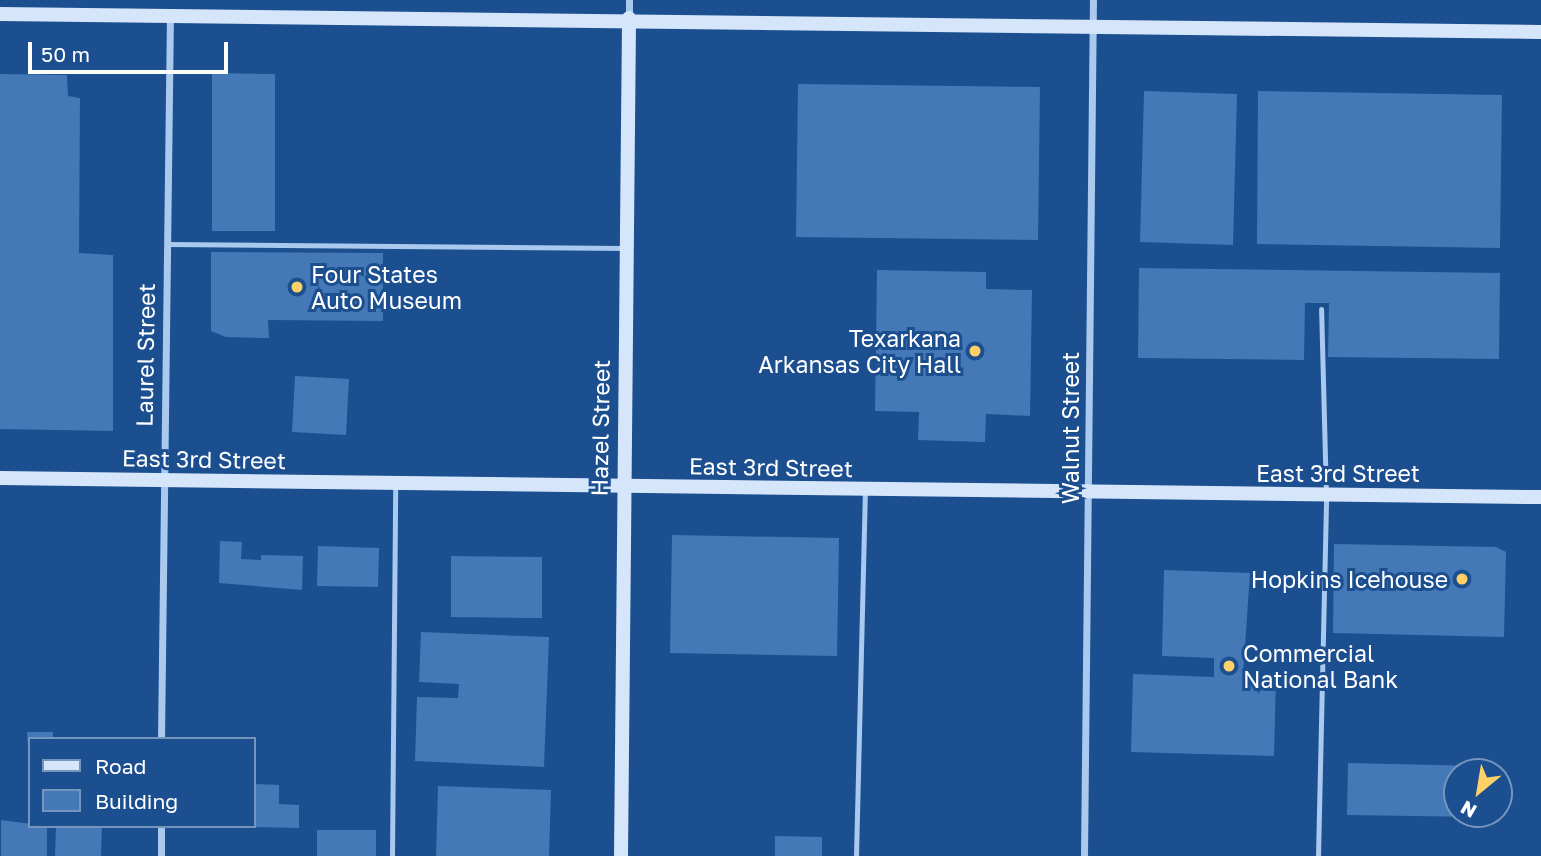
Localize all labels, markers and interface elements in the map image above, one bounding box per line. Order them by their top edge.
scale bar [32,28,231,72]
text: 50 m [41,41,90,67]
place label: Four States Auto Museum [311,260,462,314]
marker: Four States Auto Museum [289,279,305,295]
street label: Laurel Street [130,283,160,427]
place label: Texarkana Arkansas City Hall [758,324,961,378]
marker: Texarkana Arkansas City Hall [967,343,983,359]
street label: Walnut Street [1056,352,1084,504]
street label: Hazel Street [585,359,615,497]
street label: East 3rd Street [122,444,286,474]
street label: East 3rd Street [689,452,853,482]
street label: East 3rd Street [1256,459,1420,487]
place label: Hopkins Icehouse [1251,565,1448,593]
marker: Hopkins Icehouse [1454,571,1470,587]
place label: Commercial National Bank [1243,639,1398,693]
marker: Commercial National Bank [1221,658,1237,674]
legend [28,737,256,828]
text: Road [95,753,146,779]
north arrow [1443,758,1513,828]
text: Building [95,788,178,814]
text: N [1456,796,1480,823]

